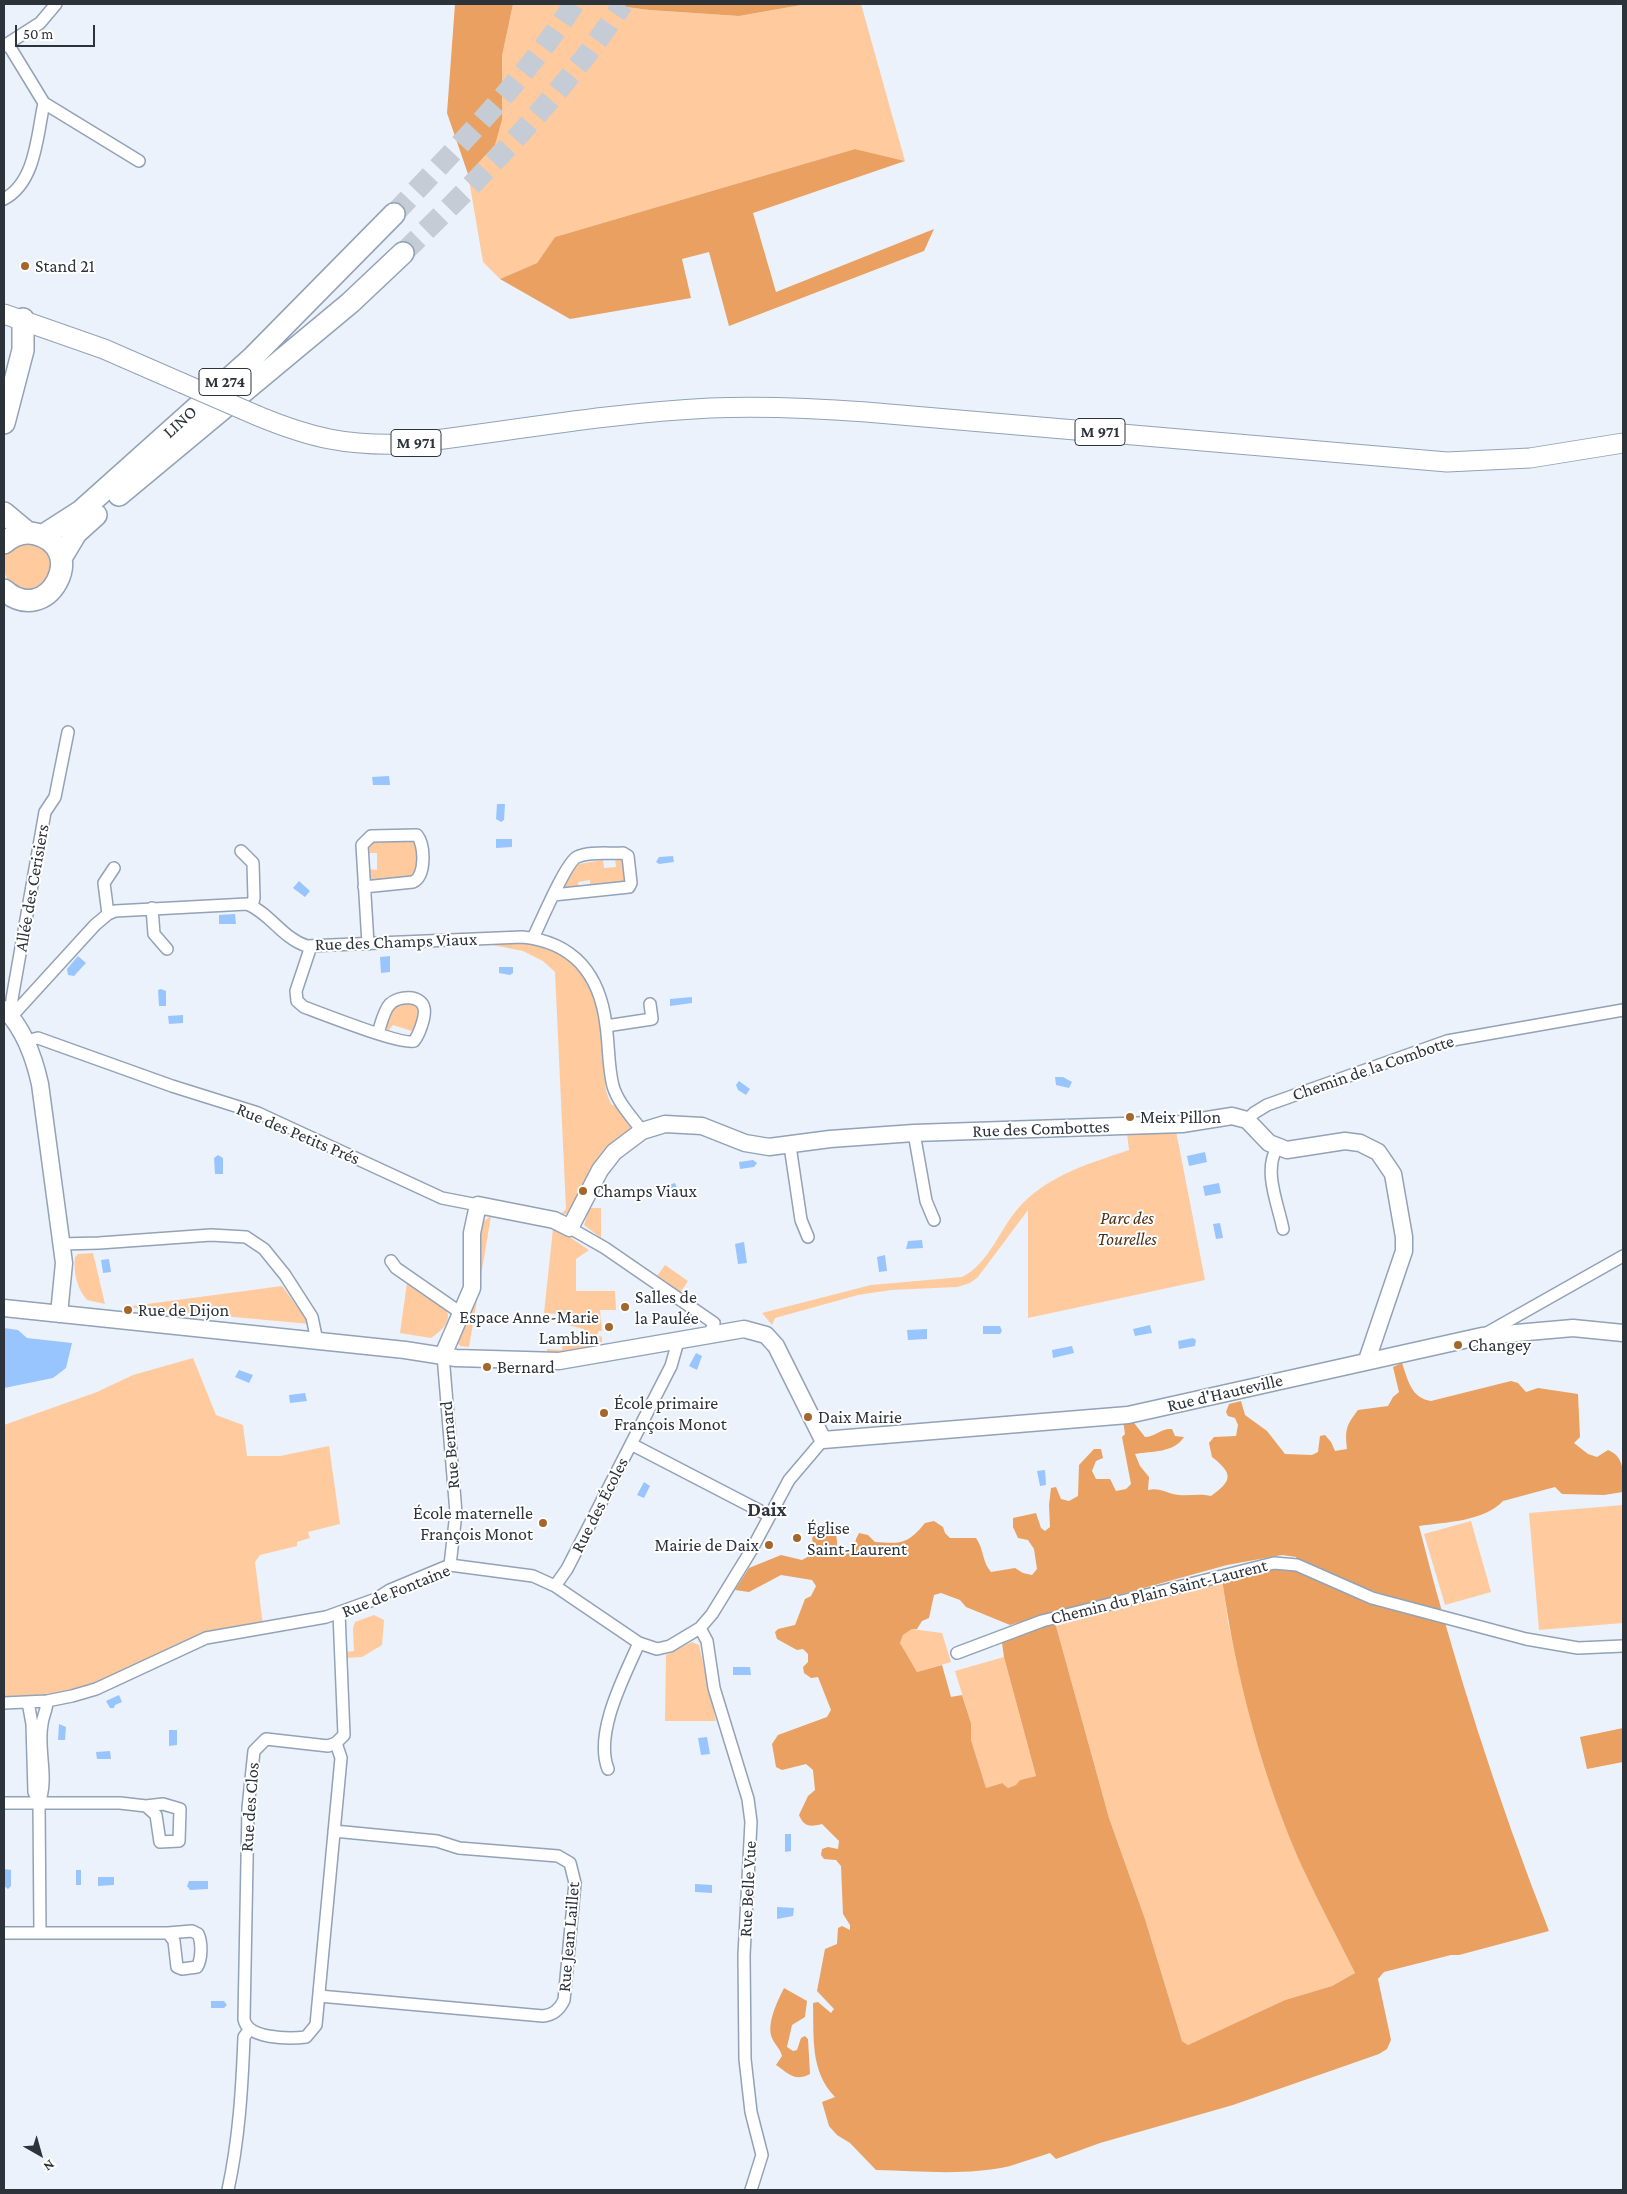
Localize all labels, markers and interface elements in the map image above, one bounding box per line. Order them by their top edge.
scale bar [18,15,98,47]
text: 50 m [23,26,53,42]
place label: Stand 21 [35,255,95,277]
marker: Stand 21 [19,260,31,272]
road number: M 274 [199,368,251,396]
street label: LINO [159,401,201,443]
road number: M 971 [1075,418,1125,446]
road number: M 971 [391,429,441,456]
street label: Allée des Cerisiers [10,822,54,954]
street label: Rue des Champs Viaux [314,928,478,956]
street label: Chemin de la Combotte [1289,1030,1457,1106]
street label: Rue des Petits Prés [233,1098,363,1170]
place label: Meix Pillon [1140,1106,1221,1128]
marker: Meix Pillon [1124,1111,1136,1123]
street label: Rue des Combottes [972,1116,1110,1142]
place label: Champs Viaux [593,1180,697,1202]
marker: Champs Viaux [577,1185,589,1197]
park label: Parc des Tourelles [1097,1207,1157,1250]
place label: Salles de la Paulée [635,1286,699,1328]
place label: Rue de Dijon [138,1299,229,1321]
marker: Salles de la Paulée [619,1301,631,1313]
marker: Rue de Dijon [122,1304,134,1316]
place label: Espace Anne-Marie Lamblin [459,1306,599,1348]
marker: Espace Anne-Marie Lamblin [603,1321,615,1333]
place label: Changey [1468,1334,1531,1356]
marker: Changey [1452,1339,1464,1351]
place label: Bernard [497,1356,555,1378]
marker: Bernard [481,1361,493,1373]
street label: Rue d'Hauteville [1165,1369,1285,1417]
place label: École primaire François Monot [614,1392,727,1435]
street label: Rue Bernard [435,1400,465,1490]
place label: Daix Mairie [818,1406,902,1428]
marker: École primaire François Monot [598,1407,610,1419]
marker: Daix Mairie [802,1411,814,1423]
street label: Rue des Écoles [567,1454,633,1556]
district label: Daix [747,1498,787,1522]
place label: École maternelle François Monot [413,1502,533,1545]
marker: École maternelle François Monot [537,1517,549,1529]
place label: Église Saint-Laurent [807,1517,907,1560]
marker: Église Saint-Laurent [791,1532,803,1544]
place label: Mairie de Daix [654,1534,759,1556]
marker: Mairie de Daix [763,1539,775,1551]
street label: Chemin du Plain Saint-Laurent [1048,1555,1270,1629]
street label: Rue de Fontaine [339,1559,453,1623]
street label: Rue des Clos [236,1761,264,1853]
street label: Rue Belle Vue [735,1840,761,1938]
street label: Rue Jean Laillet [553,1881,585,1993]
north arrow [15,2129,65,2179]
text: N [41,2157,58,2175]

